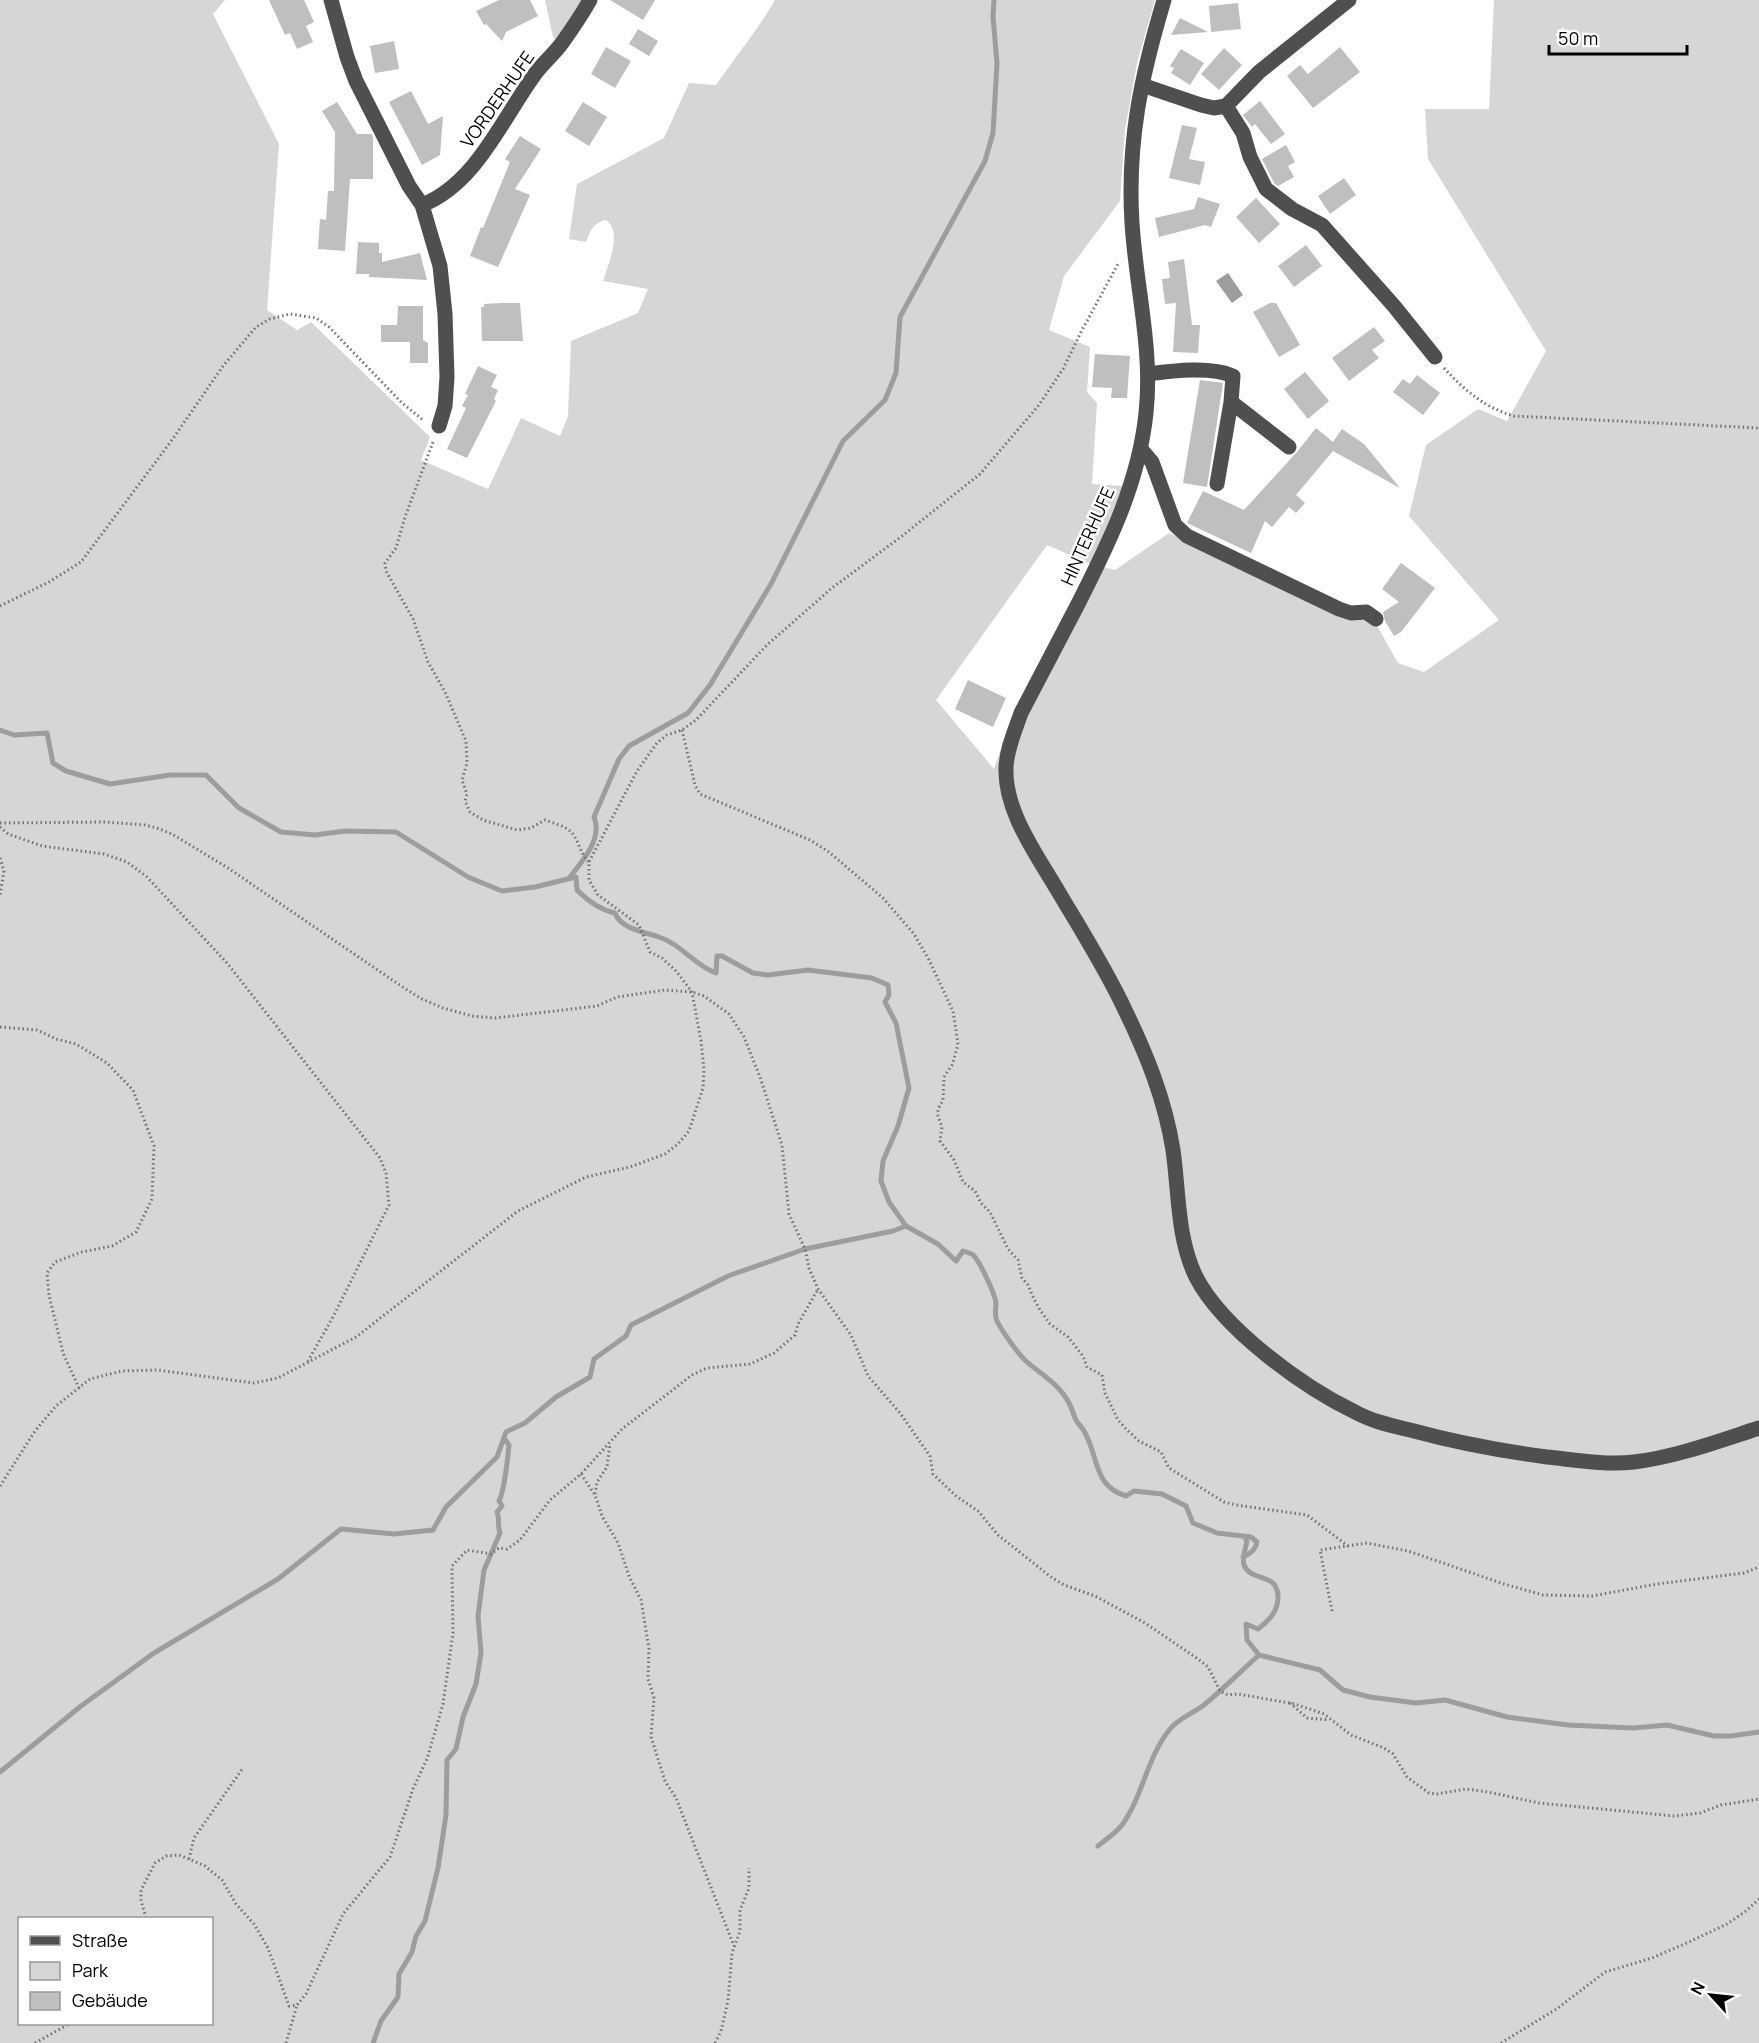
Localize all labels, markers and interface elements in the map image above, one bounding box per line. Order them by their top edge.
scale bar [1549,18,1687,56]
text: 50 m [1558,26,1598,50]
street label: VORDERHUFE [455,46,539,152]
street label: HINTERHUFE [1055,483,1119,589]
legend [18,1917,213,2025]
text: Straße [72,1928,128,1952]
text: Park [72,1958,109,1982]
north arrow [1681,1965,1741,2025]
text: N [1685,1978,1710,1998]
text: Gebäude [72,1988,148,2012]

